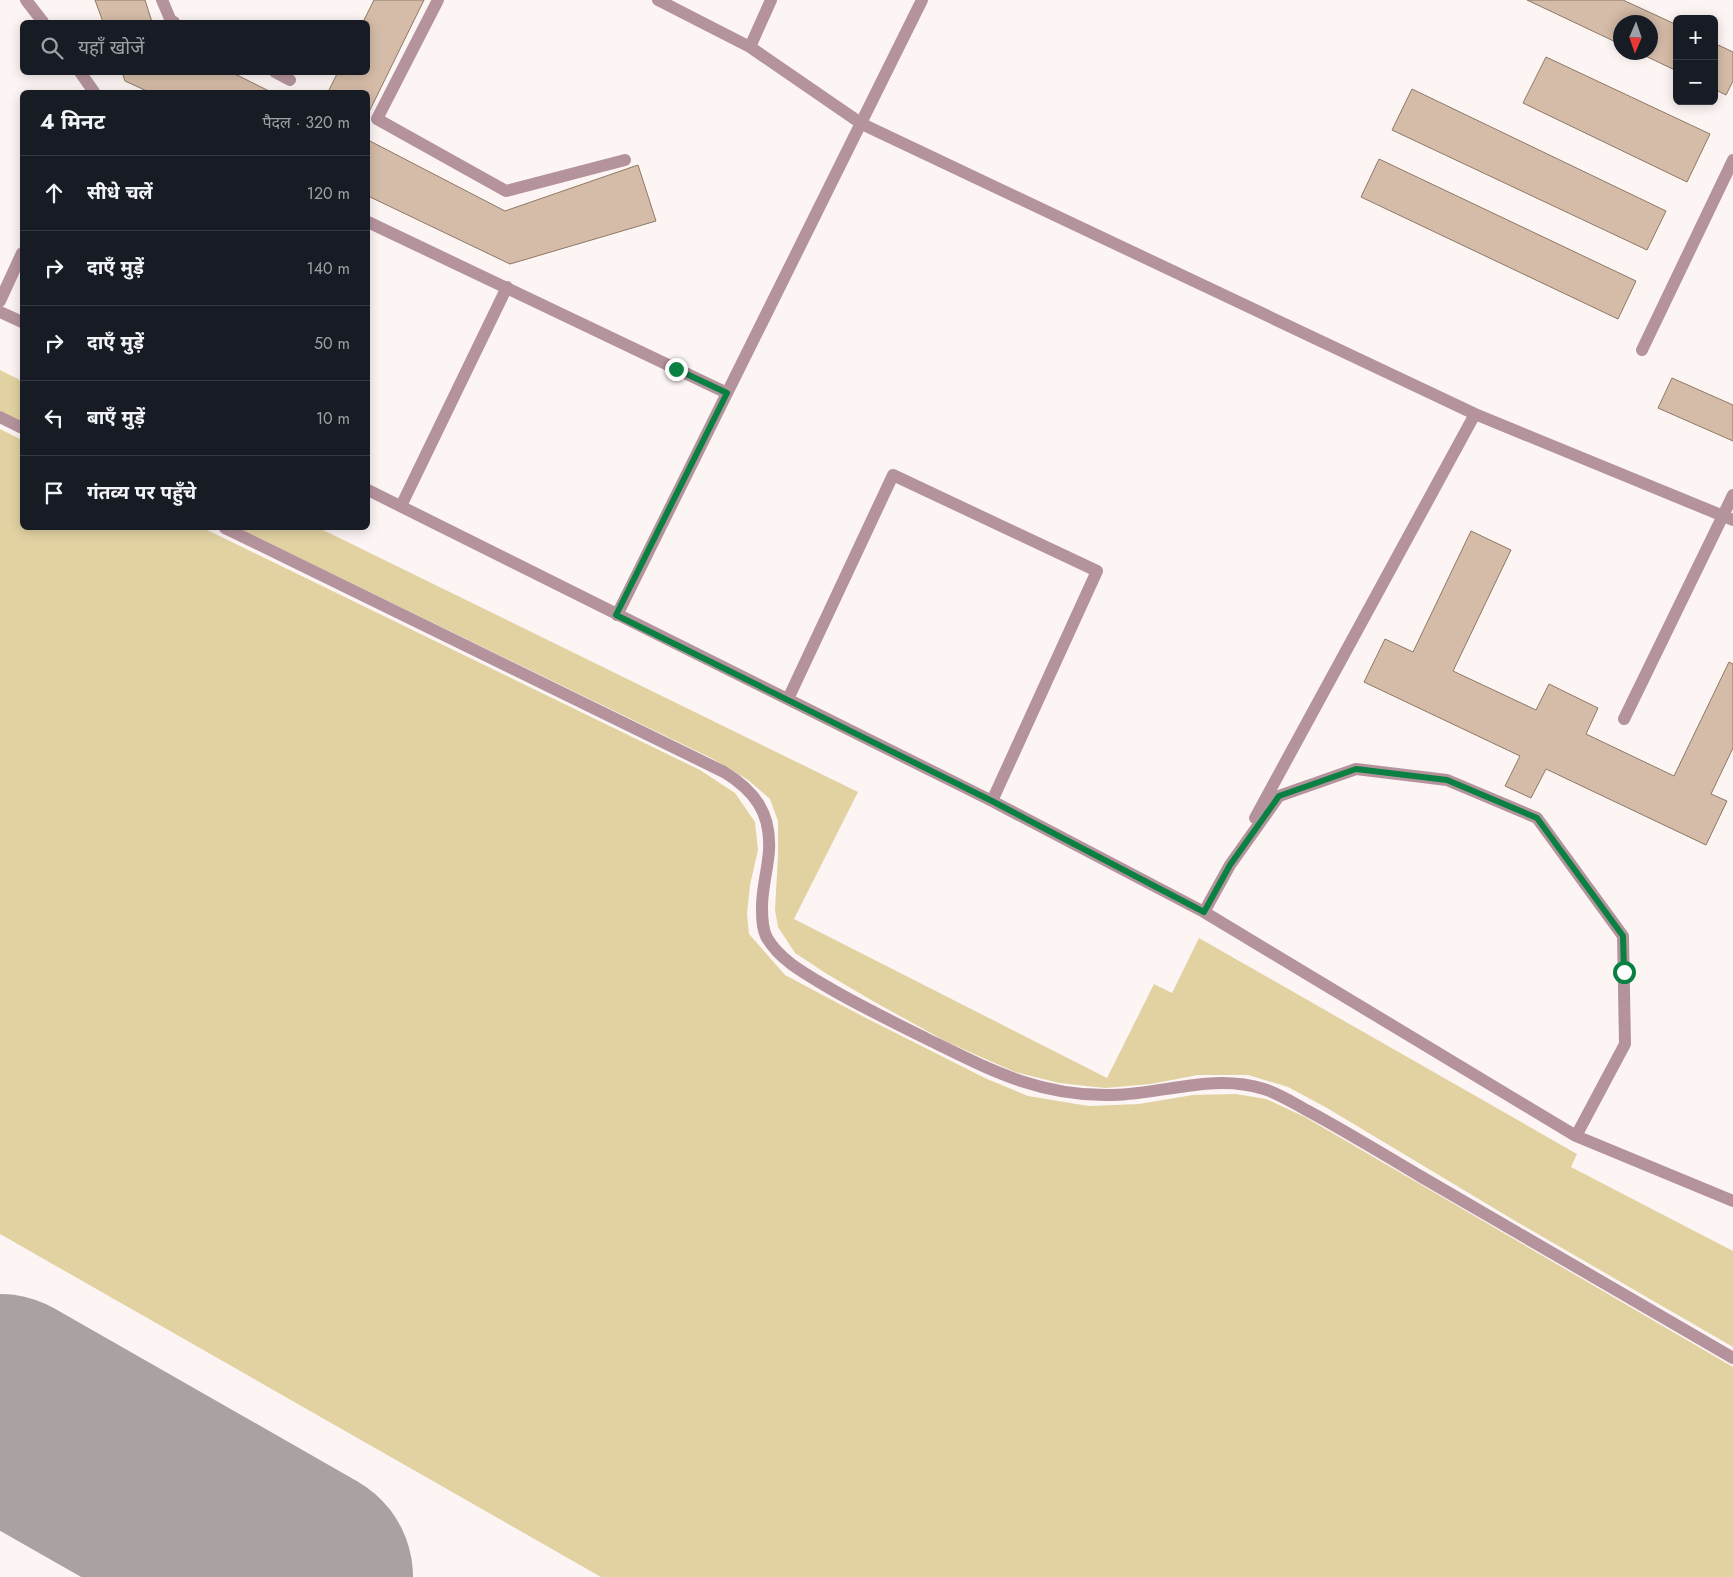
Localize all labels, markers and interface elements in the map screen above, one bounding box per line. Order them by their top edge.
north arrow [1613,15,1658,60]
map controls [1673,15,1718,105]
button: + [1673,15,1718,60]
search box [20,20,370,75]
icon: search [38,34,66,62]
text: यहाँ खोजें [78,34,144,61]
button: − [1673,60,1718,105]
text: 4 मिनट [40,107,105,137]
text: पैदल · 320 m [262,111,350,134]
icon: ahead [40,179,68,207]
text: सीधे चलें [87,179,153,206]
text: 120 m [307,182,350,205]
icon: right [40,254,68,282]
text: दाएँ मुड़ें [87,254,144,281]
text: 140 m [307,257,350,280]
icon: right [40,329,68,357]
text: दाएँ मुड़ें [87,329,144,356]
text: 50 m [314,332,350,355]
route end [665,358,688,381]
icon: left [40,404,68,432]
text: बाएँ मुड़ें [87,404,145,431]
text: 10 m [316,407,350,430]
icon: arrive [40,479,68,507]
text: गंतव्य पर पहुँचे [87,479,196,506]
route start [1613,961,1636,984]

